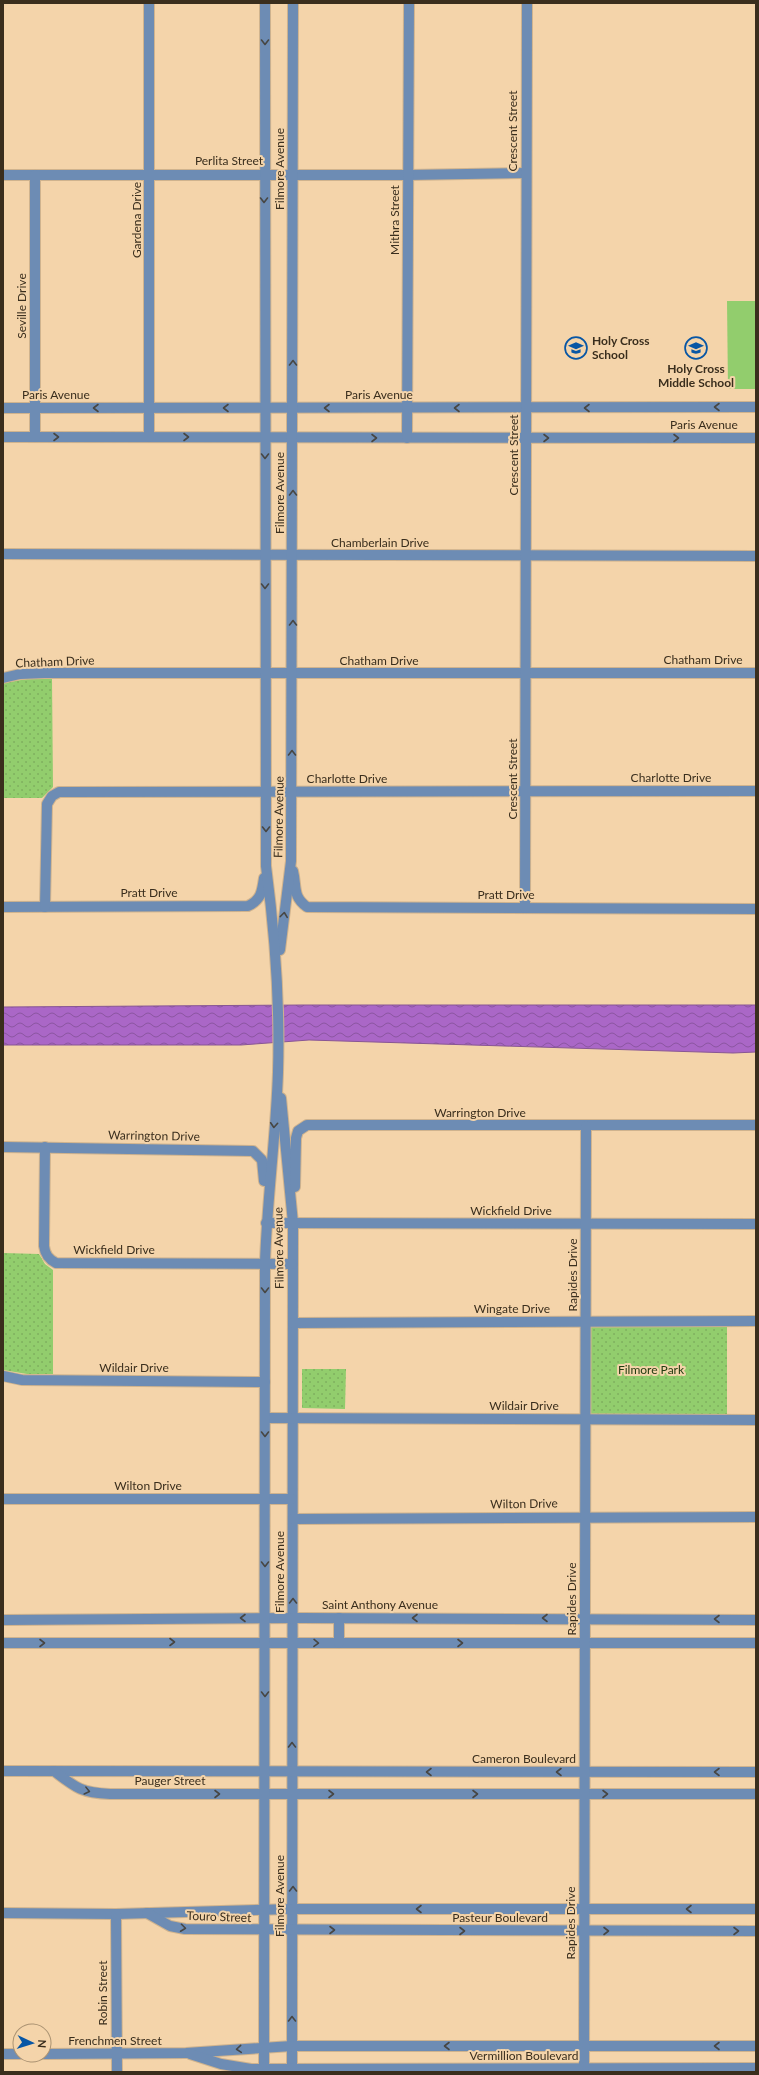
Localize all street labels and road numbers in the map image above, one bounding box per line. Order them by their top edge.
street label: Crescent Street [505,90,520,172]
street label: Filmore Avenue [272,128,287,210]
street label: Perlita Street [195,153,264,168]
street label: Gardena Drive [129,182,144,258]
street label: Mithra Street [387,184,402,255]
street label: Seville Drive [14,273,29,339]
street label: Paris Avenue [22,387,90,402]
street label: Paris Avenue [345,387,413,402]
street label: Crescent Street [506,414,521,496]
street label: Paris Avenue [670,417,738,432]
street label: Filmore Avenue [272,452,287,534]
street label: Chamberlain Drive [331,535,429,550]
street label: Chatham Drive [663,652,743,667]
street label: Chatham Drive [15,653,95,670]
street label: Chatham Drive [339,653,419,668]
street label: Crescent Street [505,738,520,820]
street label: Charlotte Drive [631,770,711,785]
street label: Charlotte Drive [307,771,387,786]
street label: Filmore Avenue [270,776,287,858]
street label: Pratt Drive [120,885,178,900]
street label: Pratt Drive [477,887,535,902]
street label: Warrington Drive [434,1105,526,1120]
street label: Warrington Drive [108,1127,200,1144]
street label: Wickfield Drive [470,1203,552,1218]
street label: Filmore Avenue [270,1207,287,1289]
street label: Rapides Drive [565,1239,580,1311]
street label: Wickfield Drive [73,1242,155,1257]
street label: Wingate Drive [474,1301,550,1316]
street label: Wildair Drive [99,1360,169,1375]
street label: Wildair Drive [489,1398,559,1413]
street label: Wilton Drive [114,1478,182,1493]
street label: Wilton Drive [490,1495,558,1512]
street label: Filmore Avenue [272,1531,287,1613]
street label: Rapides Drive [564,1563,579,1635]
street label: Saint Anthony Avenue [322,1597,438,1612]
street label: Cameron Boulevard [472,1751,576,1766]
street label: Pauger Street [135,1773,206,1788]
street label: Filmore Avenue [272,1855,287,1937]
street label: Rapides Drive [563,1887,578,1959]
street label: Touro Street [186,1908,252,1925]
street label: Pasteur Boulevard [452,1910,548,1925]
street label: Robin Street [95,1960,110,2025]
street label: Frenchmen Street [68,2033,162,2048]
street label: Vermillion Boulevard [470,2048,578,2063]

